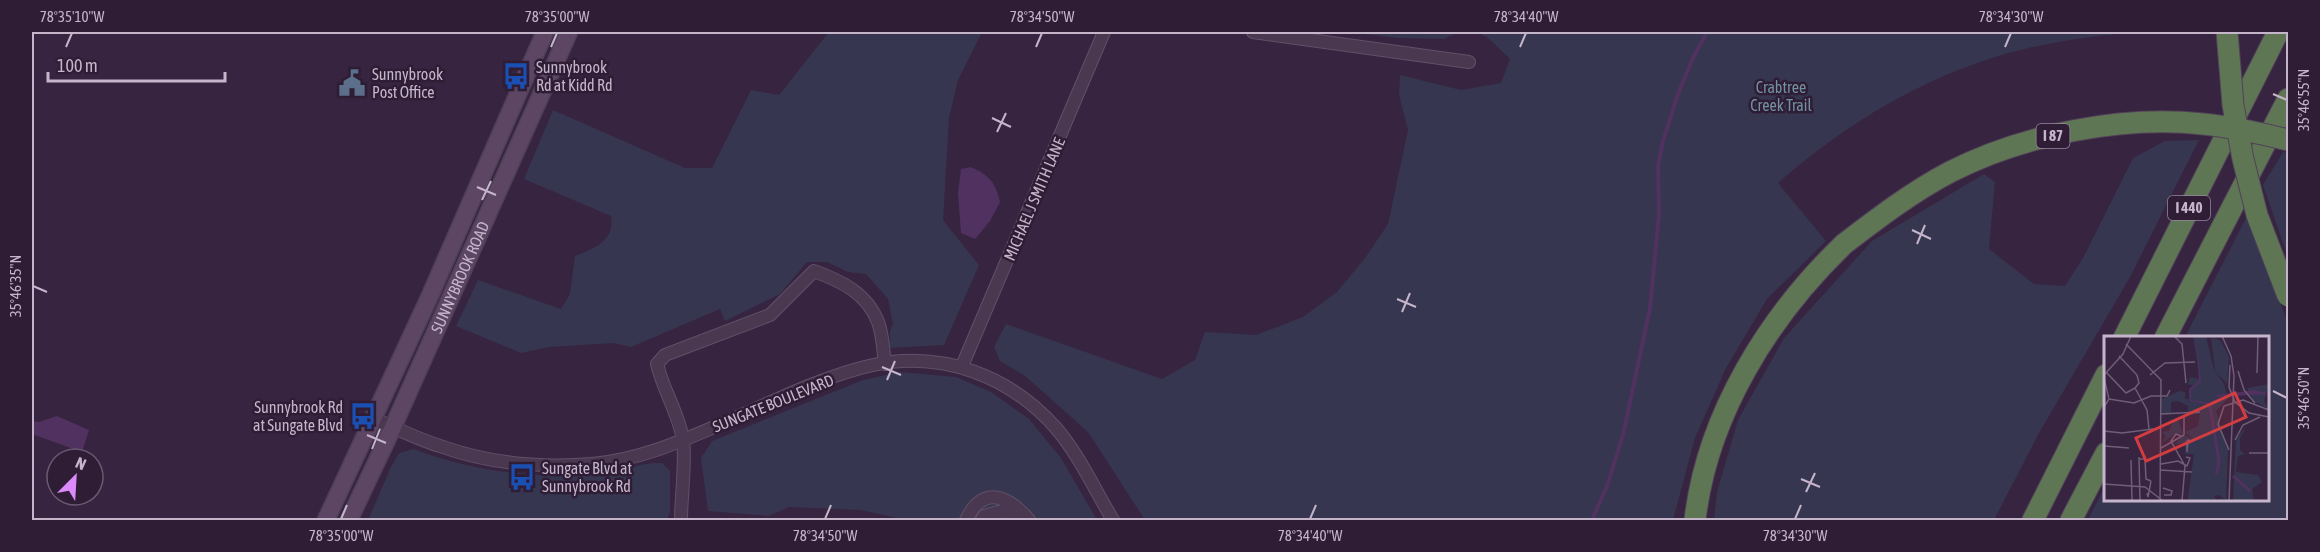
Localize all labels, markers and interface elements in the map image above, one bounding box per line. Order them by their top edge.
text: 78°35'10"W [40,8,104,25]
text: 78°35'00"W [525,8,589,25]
text: 78°34'50"W [1010,8,1074,25]
text: 78°34'40"W [1494,8,1558,25]
text: 78°34'30"W [1979,8,2043,25]
scale bar [48,45,225,83]
text: 100 m [57,55,98,76]
place label: Sunnybrook Rd at Kidd Rd [536,58,612,94]
bus stop icon: Sunnybrook Rd at Kidd Rd [501,61,531,91]
place label: Sunnybrook Post Office [372,65,443,101]
public building icon: Sunnybrook Post Office [337,68,367,98]
text: 35°46'55"N [2295,69,2312,131]
park label: Crabtree Creek Trail [1750,78,1812,114]
road number: I 87 [2036,124,2070,148]
street label: MICHAEL J SMITH LANE [1000,135,1068,263]
road number: I 440 [2168,196,2210,220]
street label: SUNNYBROOK ROAD [427,218,493,336]
text: 35°46'35"N [7,255,24,317]
inset map [2104,336,2269,501]
text: 35°46'50"N [2295,367,2312,429]
street label: SUNGATE BOULEVARD [710,370,836,436]
place label: Sunnybrook Rd at Sungate Blvd [253,398,343,435]
bus stop icon: Sunnybrook Rd at Sungate Blvd [348,401,378,431]
north arrow [45,447,105,507]
text: N [73,453,89,473]
place label: Sungate Blvd at Sunnybrook Rd [542,459,632,496]
bus stop icon: Sungate Blvd at Sunnybrook Rd [507,462,537,492]
text: 78°35'00"W [309,527,373,544]
text: 78°34'50"W [793,527,857,544]
text: 78°34'40"W [1278,527,1342,544]
text: 78°34'30"W [1763,527,1827,544]

